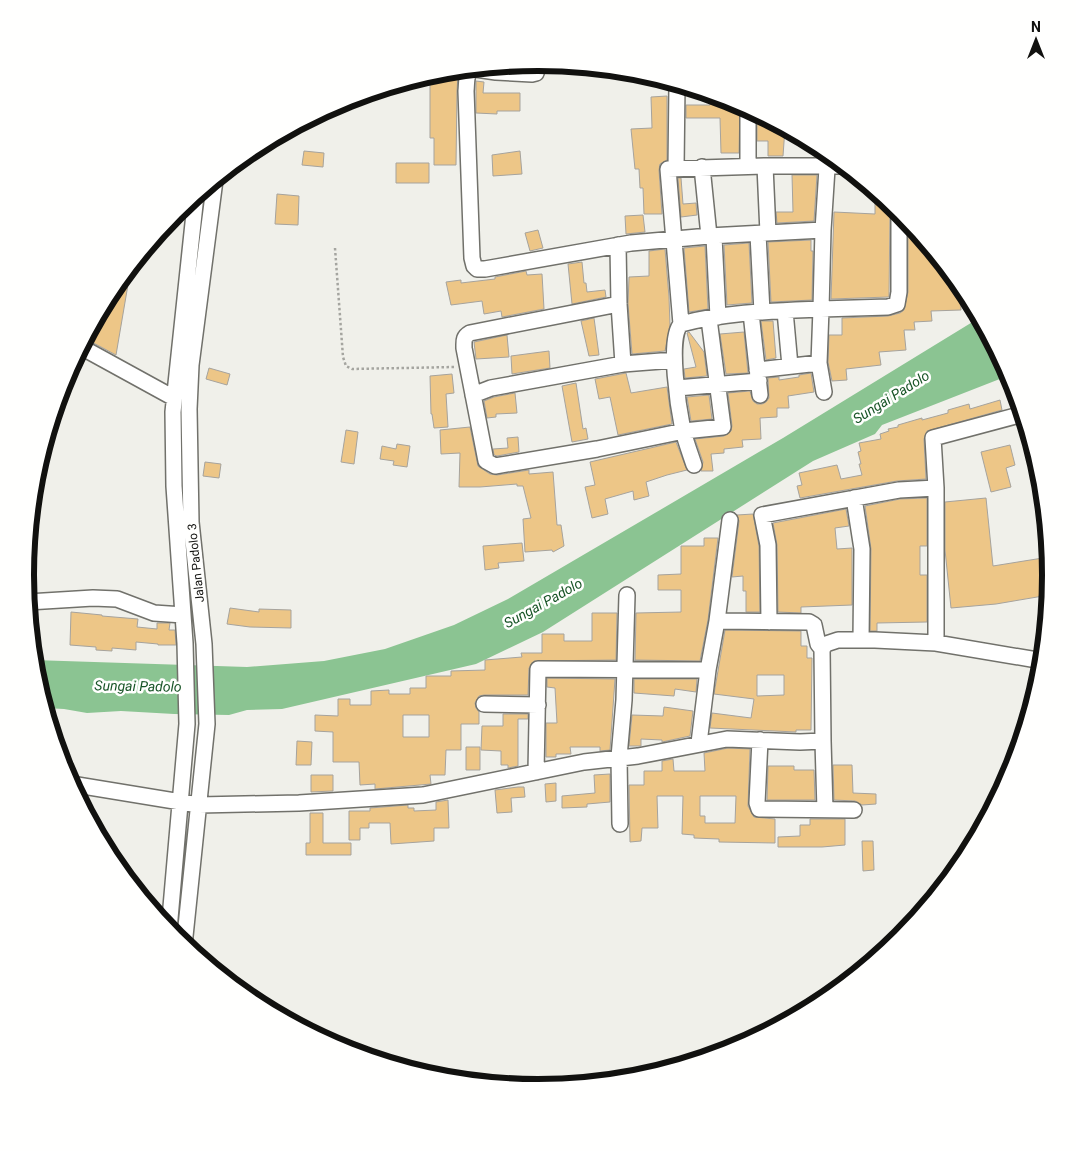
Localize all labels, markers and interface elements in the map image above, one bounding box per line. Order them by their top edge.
north arrow [1011,15,1061,65]
text: N [1031,19,1041,35]
water label: Sungai Padolo [850,367,932,427]
street label: Jalan Padolo 3 [185,523,207,603]
water label: Sungai Padolo [501,575,585,631]
water label: Sungai Padolo [94,677,182,695]

